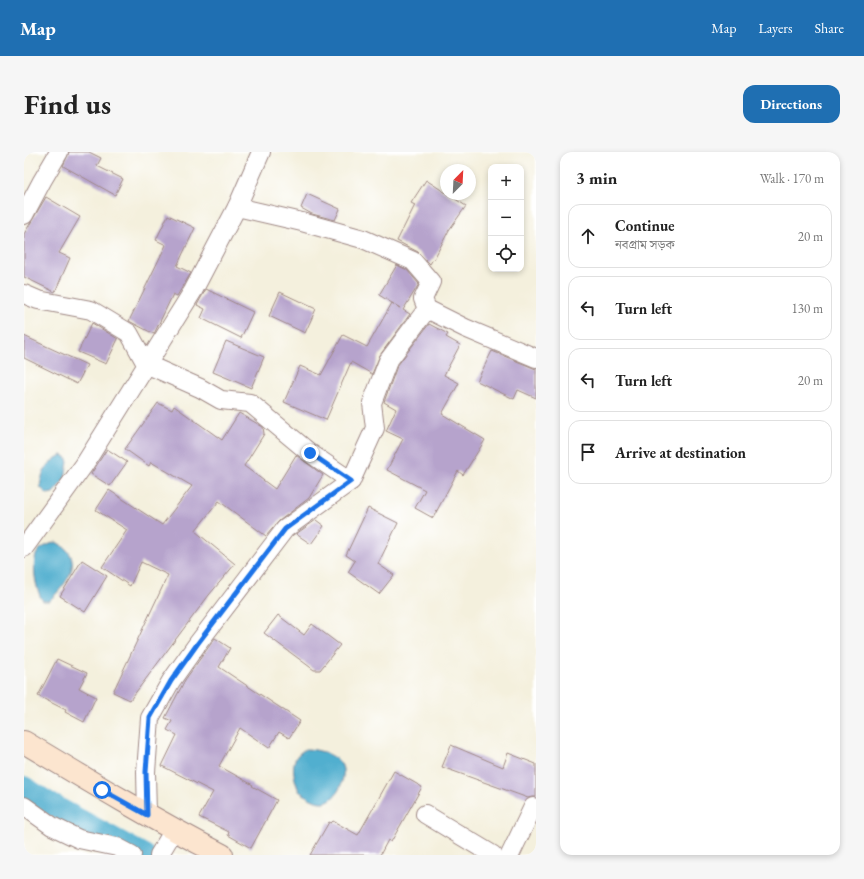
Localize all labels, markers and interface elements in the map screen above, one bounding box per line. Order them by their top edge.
text: Map [20,16,56,41]
text: Map [711,19,736,37]
text: Layers [758,19,793,37]
text: Share [815,19,844,37]
button: Directions [743,85,840,123]
text: Find us [24,86,111,122]
north arrow [440,164,476,200]
map controls [488,164,524,272]
button: + [488,164,524,200]
text: 3 min [576,167,617,189]
text: Walk · 170 m [760,170,824,187]
button: − [488,200,524,236]
text: Continue [615,216,675,235]
icon: ahead [577,225,599,247]
text: 20 m [798,228,823,245]
button: locate [488,236,524,272]
text: নবগ্রাম সড়ক [615,236,675,253]
icon: left [577,297,599,319]
text: Turn left [615,299,672,318]
text: 130 m [792,300,823,317]
icon: left [577,369,599,391]
text: Turn left [615,371,672,390]
text: 20 m [798,372,823,389]
icon: arrive [577,441,599,463]
text: Arrive at destination [615,443,746,462]
route end [301,444,319,462]
route start [93,781,111,799]

